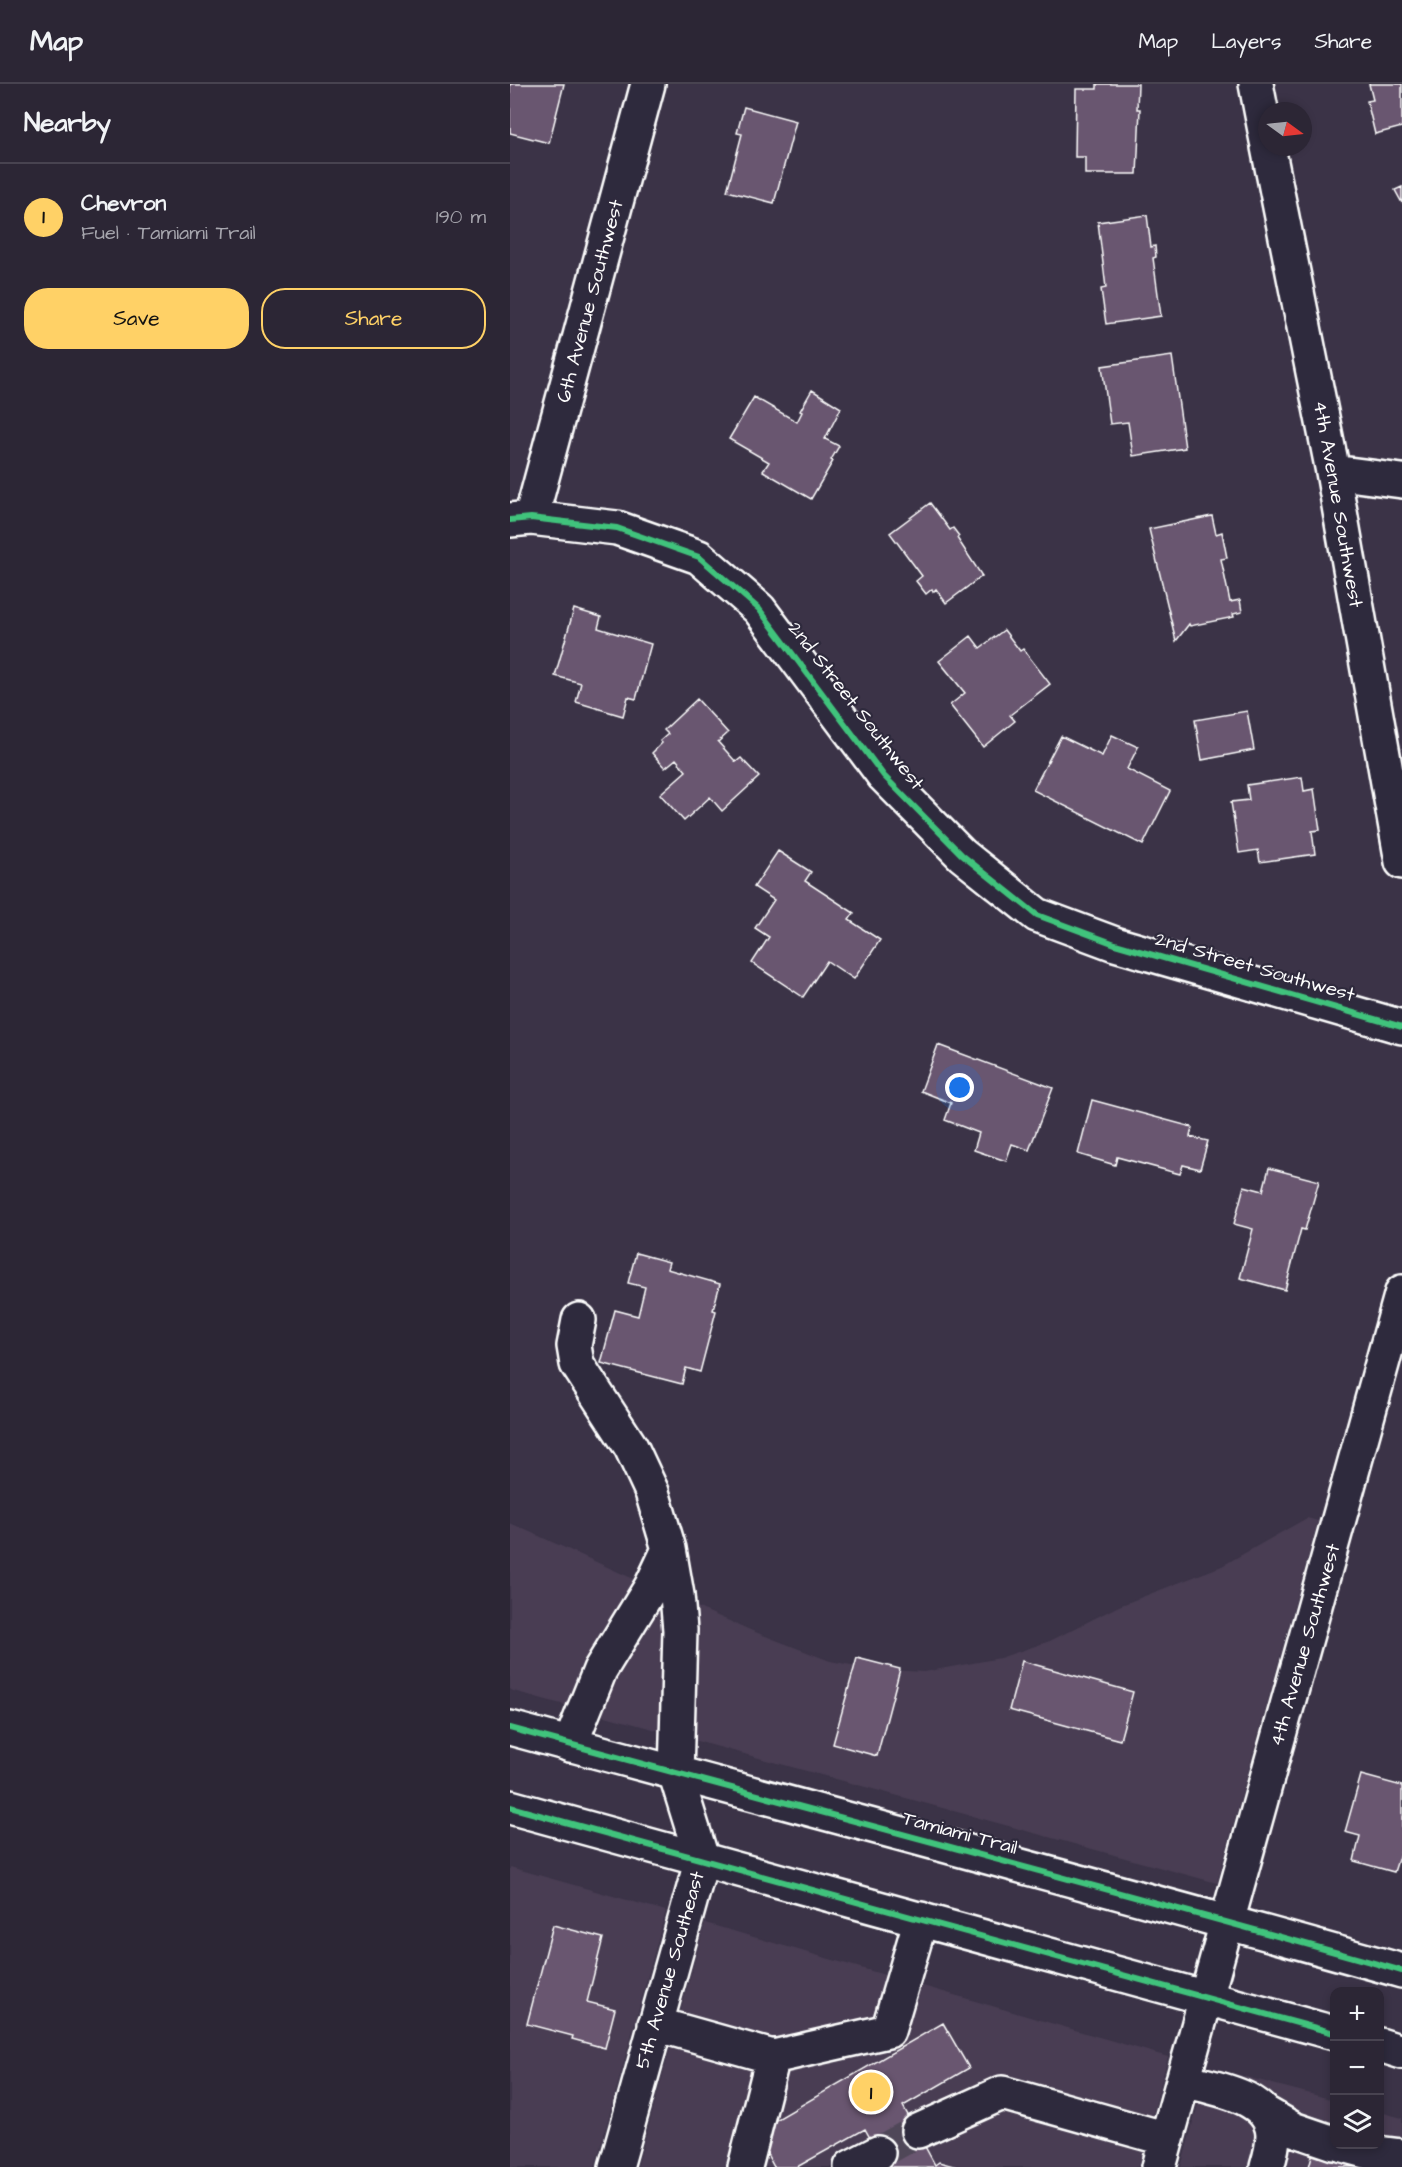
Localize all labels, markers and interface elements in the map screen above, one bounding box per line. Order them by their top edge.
text: Map [30,22,83,61]
text: Map [1138,27,1178,56]
text: Layers [1211,27,1281,56]
text: Share [1314,27,1372,56]
north arrow [1258,102,1312,156]
text: Nearby [24,105,111,141]
text: Chevron [81,188,166,219]
street label: 6th Avenue Southwest [549,196,631,406]
text: 1 [42,203,45,231]
text: 190 m [436,203,486,231]
text: Fuel · Tamiami Trail [81,219,256,247]
button: Save [24,288,249,349]
button: Share [261,288,486,349]
street label: 4th Avenue Southwest [1306,398,1370,610]
street label: 2nd Street Southwest [781,616,931,796]
street label: 2nd Street Southwest [1152,925,1358,1009]
your location [945,1073,974,1102]
street label: 4th Avenue Southwest [1263,1540,1347,1750]
street label: Tamiami Trail [899,1804,1021,1862]
street label: 5th Avenue Southeast [628,1868,712,2072]
map controls [1330,1987,1384,2149]
button: + [1330,1987,1384,2041]
button: − [1330,2041,1384,2095]
pin: 1 [852,2070,890,2114]
button: layers [1330,2095,1384,2149]

